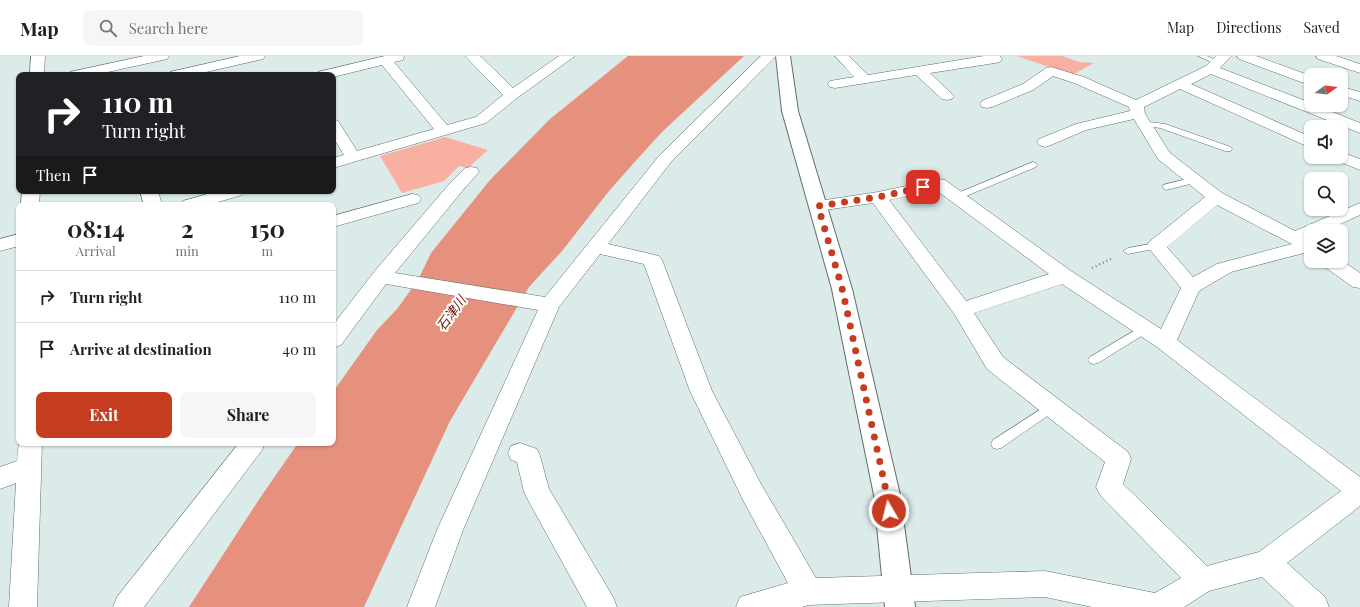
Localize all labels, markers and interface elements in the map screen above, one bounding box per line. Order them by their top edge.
search box [83,10,363,46]
text: Map [20,15,59,41]
icon: search [97,17,119,39]
text: Search here [129,18,208,38]
text: Map [1167,18,1194,37]
text: Directions [1216,18,1282,37]
text: Saved [1304,18,1340,37]
north arrow [1304,68,1348,112]
map controls [1304,68,1348,268]
text: 110 m [102,83,173,120]
icon: right [36,88,88,140]
text: Turn right [102,119,185,143]
button: sound [1304,120,1348,164]
icon: arrive [79,164,101,186]
text: Then [36,165,71,185]
pin [906,170,940,204]
button: search [1304,172,1348,216]
icon: arrive [912,176,934,198]
text: 08:14 [67,212,125,244]
text: 2 [181,212,193,244]
text: 150 [250,212,285,244]
button: layers [1304,224,1348,268]
text: Arrival [76,242,116,259]
text: min [176,242,199,259]
text: m [262,242,273,259]
icon: right [36,286,58,308]
text: Turn right [70,287,143,307]
text: 110 m [279,287,316,307]
water label: 石津川 [432,290,470,333]
icon: arrive [36,338,58,360]
text: Arrive at destination [70,339,212,359]
text: 40 m [283,339,316,359]
button: Exit [36,392,172,438]
button: Share [180,392,316,438]
position arrow [868,490,910,532]

